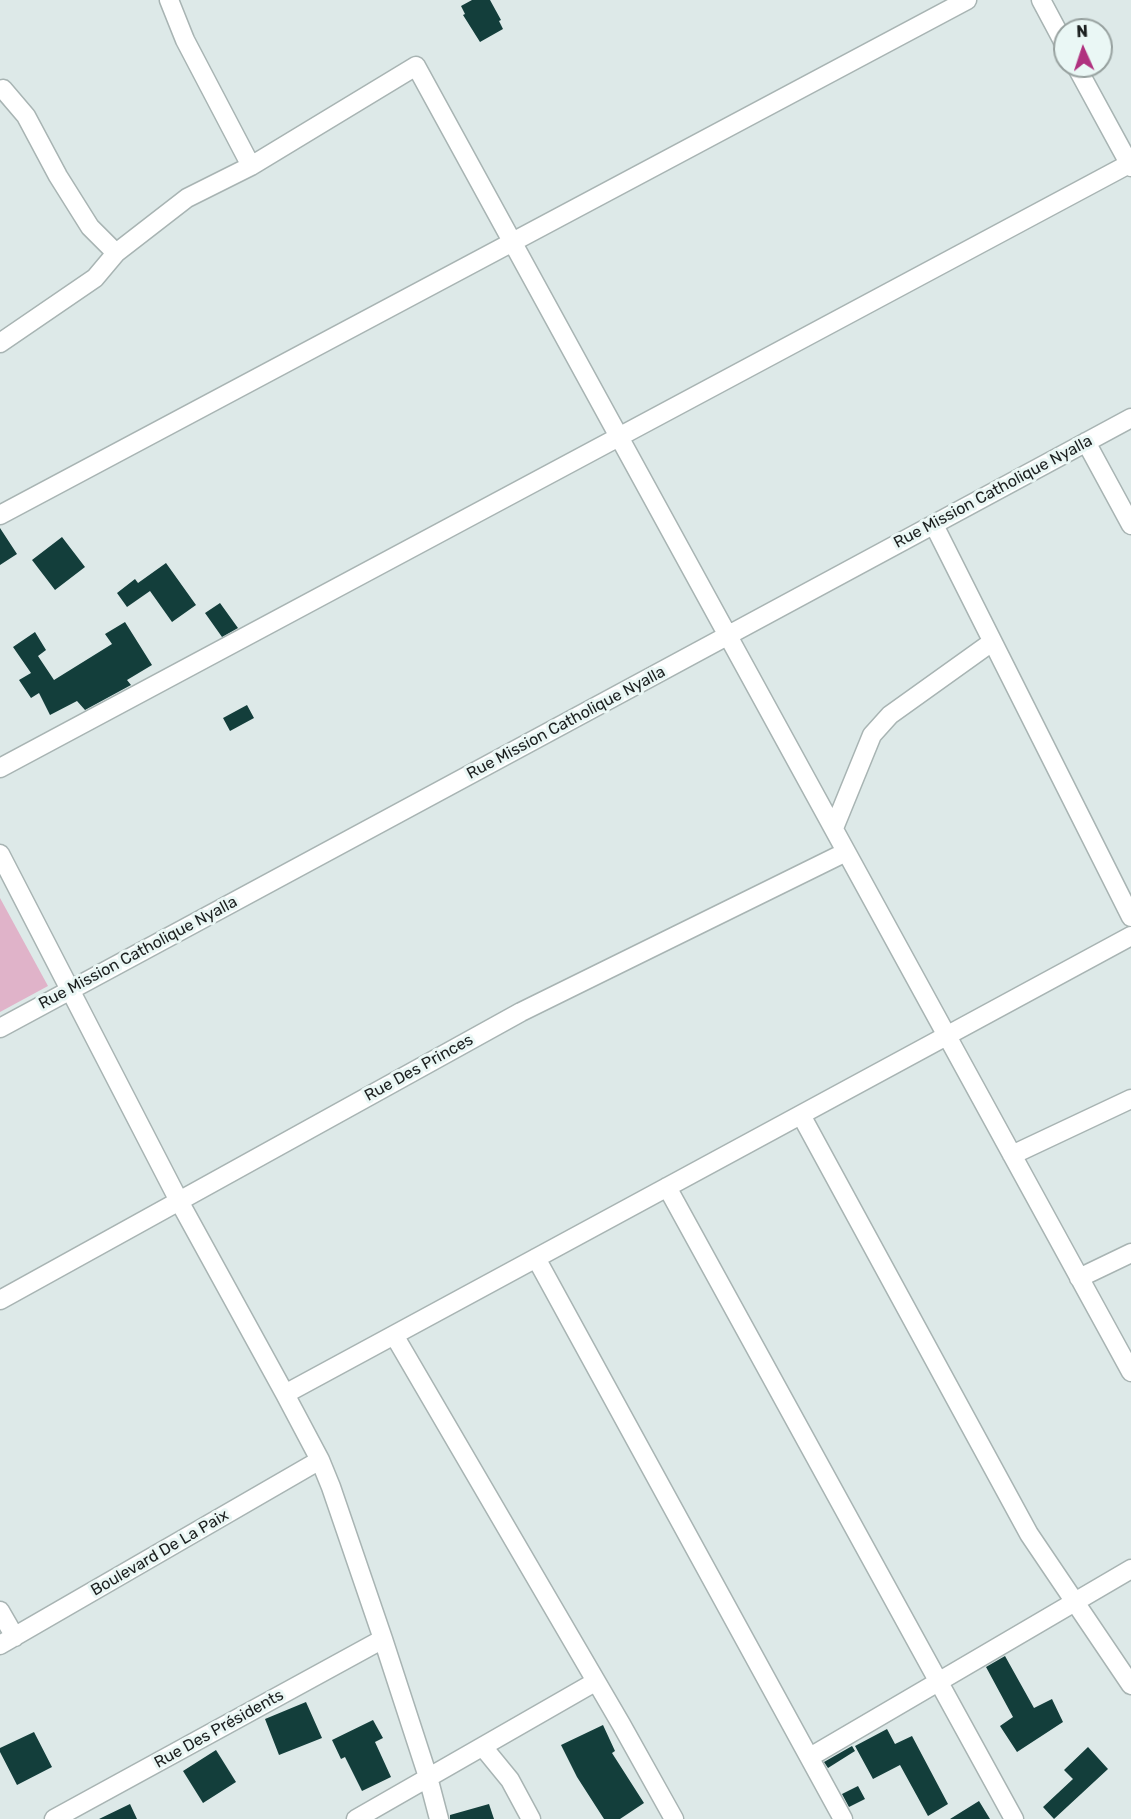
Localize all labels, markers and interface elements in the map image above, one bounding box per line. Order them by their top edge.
north arrow [1053,18,1113,78]
text: N [1076,22,1088,41]
street label: Rue Mission Catholique Nyalla [890,431,1096,553]
street label: Rue Mission Catholique Nyalla [463,662,669,784]
street label: Rue Mission Catholique Nyalla [35,892,241,1014]
street label: Rue Des Princes [361,1030,477,1106]
street label: Boulevard De La Paix [88,1506,232,1600]
street label: Rue Des Présidents [151,1686,287,1772]

